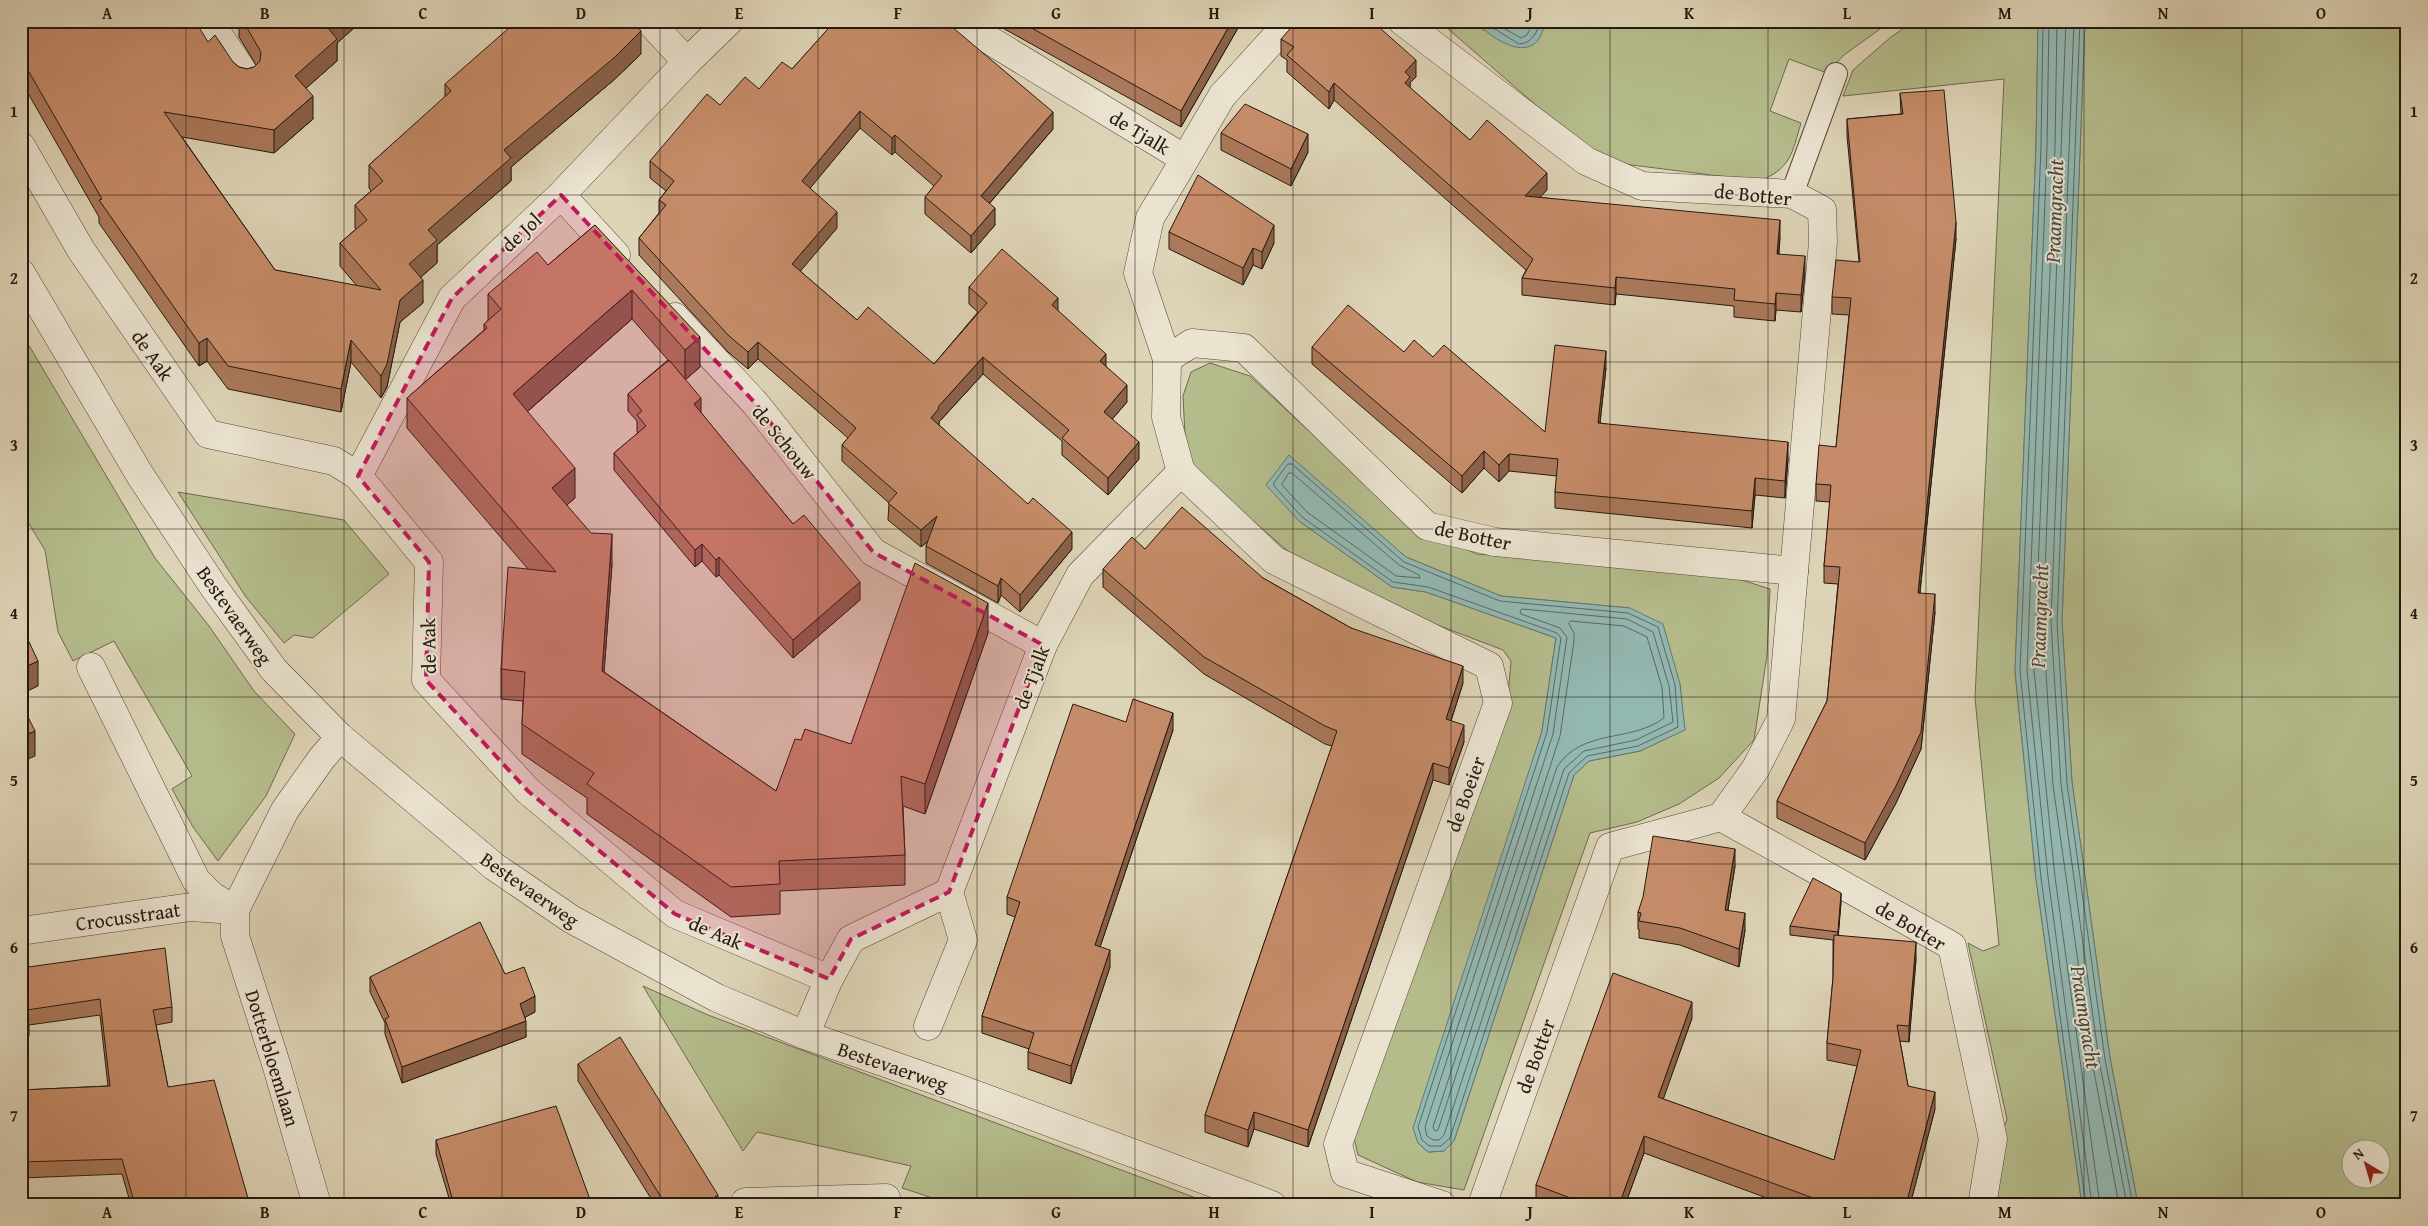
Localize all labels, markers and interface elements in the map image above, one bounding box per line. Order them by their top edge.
text: A [102,1,113,25]
text: B [260,1,270,25]
text: C [418,1,428,25]
text: D [576,1,586,25]
text: E [735,1,744,25]
text: F [894,1,902,25]
text: G [1051,1,1061,25]
text: H [1208,1,1220,25]
text: I [1369,1,1375,25]
text: J [1524,1,1533,25]
text: K [1684,1,1695,25]
text: L [1843,1,1852,25]
text: M [1998,1,2012,25]
text: N [2158,1,2169,25]
text: O [2316,1,2326,25]
text: 1 [10,99,18,123]
text: 1 [2410,99,2418,123]
street label: de Tjalk [1104,103,1177,162]
water label: Praamgracht [2037,158,2071,265]
street label: de Botter [1713,176,1793,212]
street label: de Jol [494,205,548,258]
text: 2 [10,266,18,290]
text: 2 [2410,266,2418,290]
street label: de Aak [125,324,181,387]
street label: de Schouw [746,398,825,486]
text: 3 [10,433,18,457]
text: 3 [2410,433,2418,457]
street label: de Botter [1432,513,1514,557]
street label: Bestevaerweg [190,560,280,670]
water label: Praamgracht [2022,563,2056,670]
text: 4 [10,601,18,625]
text: 4 [2410,601,2418,625]
street label: de Aak [413,617,443,674]
street label: de Tjalk [1006,640,1057,713]
street label: de Boeier [1438,752,1492,836]
text: 5 [10,768,18,792]
text: 5 [2410,768,2418,792]
street label: Bestevaerweg [475,844,585,934]
street label: de Botter [1870,893,1952,957]
street label: Crocusstraat [74,894,182,938]
street label: de Aak [684,908,748,957]
text: 6 [10,935,18,959]
text: 6 [2410,935,2418,959]
water label: Praamgracht [2062,962,2109,1071]
street label: Dotterbloemlaan [238,986,308,1130]
street label: de Botter [1508,1015,1562,1097]
street label: Bestevaerweg [834,1034,952,1098]
text: 7 [10,1103,18,1127]
text: 7 [2410,1103,2418,1127]
north arrow [2340,1138,2390,1188]
text: N [2348,1143,2368,1165]
text: A [102,1200,113,1224]
text: B [260,1200,270,1224]
text: C [418,1200,428,1224]
text: D [576,1200,586,1224]
text: E [735,1200,744,1224]
text: F [894,1200,902,1224]
text: G [1051,1200,1061,1224]
text: H [1208,1200,1220,1224]
text: I [1369,1200,1375,1224]
text: J [1524,1200,1533,1224]
text: K [1684,1200,1695,1224]
text: L [1843,1200,1852,1224]
text: M [1998,1200,2012,1224]
text: N [2158,1200,2169,1224]
text: O [2316,1200,2326,1224]

